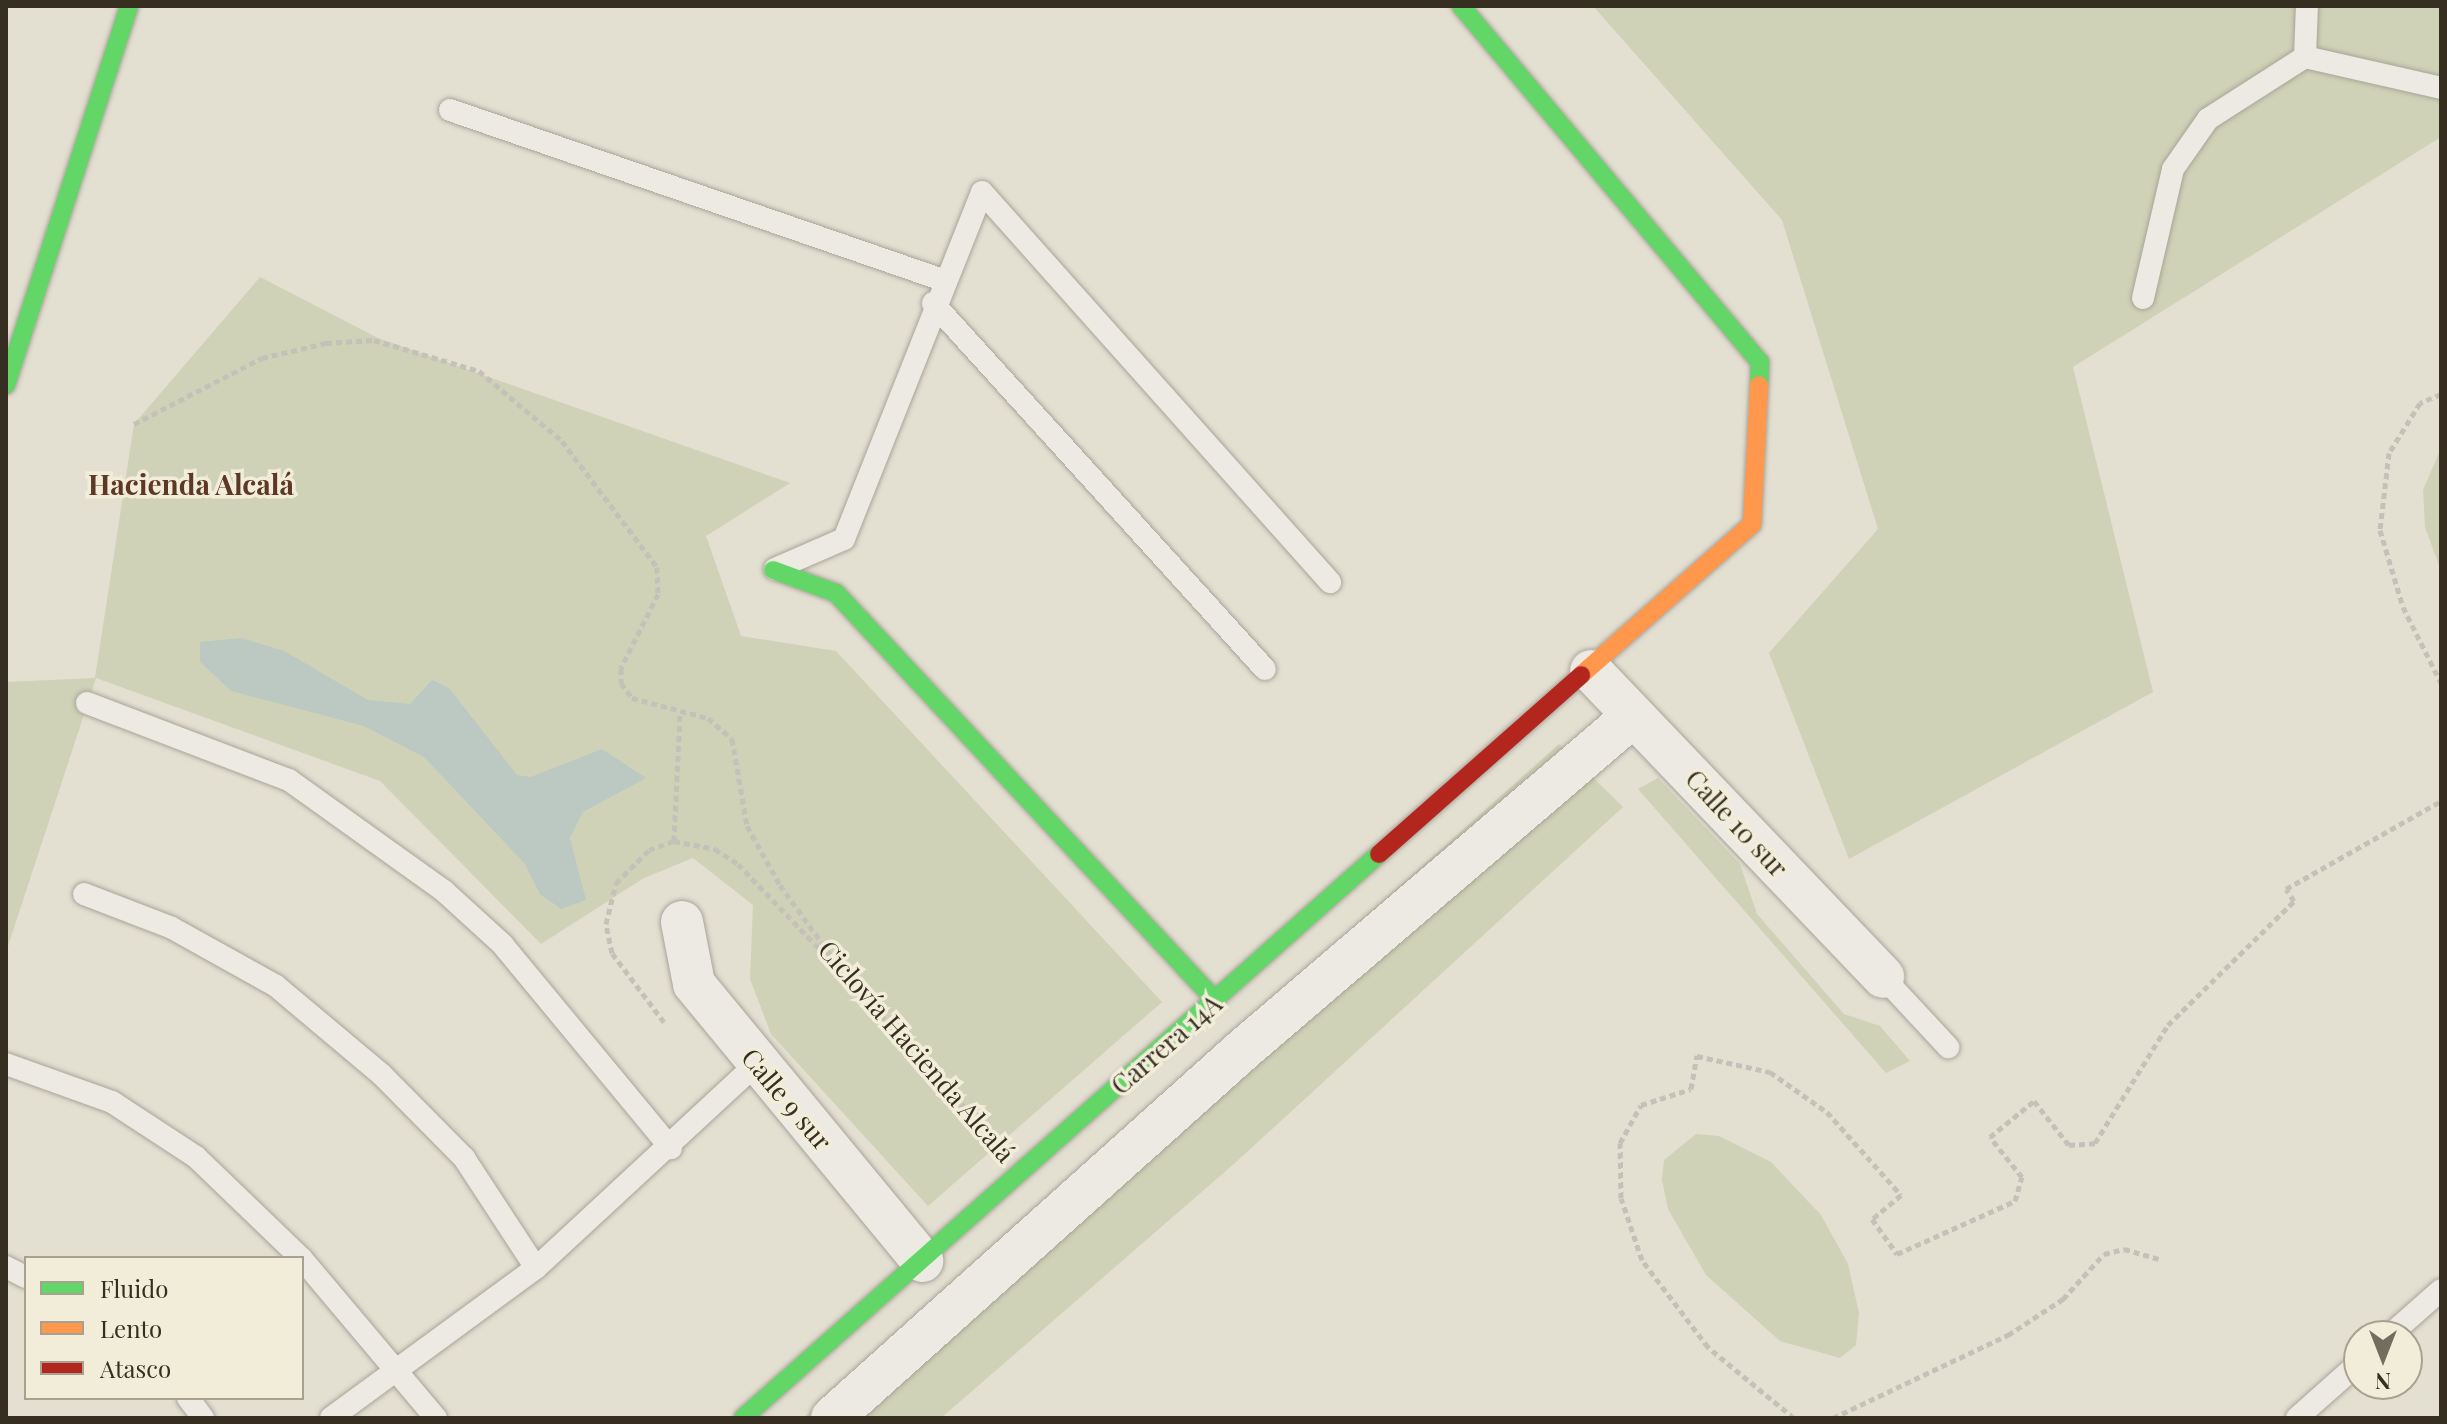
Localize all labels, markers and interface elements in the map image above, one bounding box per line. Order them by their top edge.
district label: Hacienda Alcalá [87,467,295,501]
street label: Calle 10 sur [1680,763,1794,883]
street label: Ciclovía Hacienda Alcalá [812,933,1022,1169]
street label: Carrera 14A [1104,987,1228,1101]
street label: Calle 9 sur [735,1042,839,1156]
legend [24,1256,304,1400]
text: Fluido [100,1272,168,1304]
text: Lento [100,1312,162,1344]
north arrow [2343,1320,2423,1400]
text: Atasco [100,1352,171,1384]
text: N [2375,1367,2391,1397]

